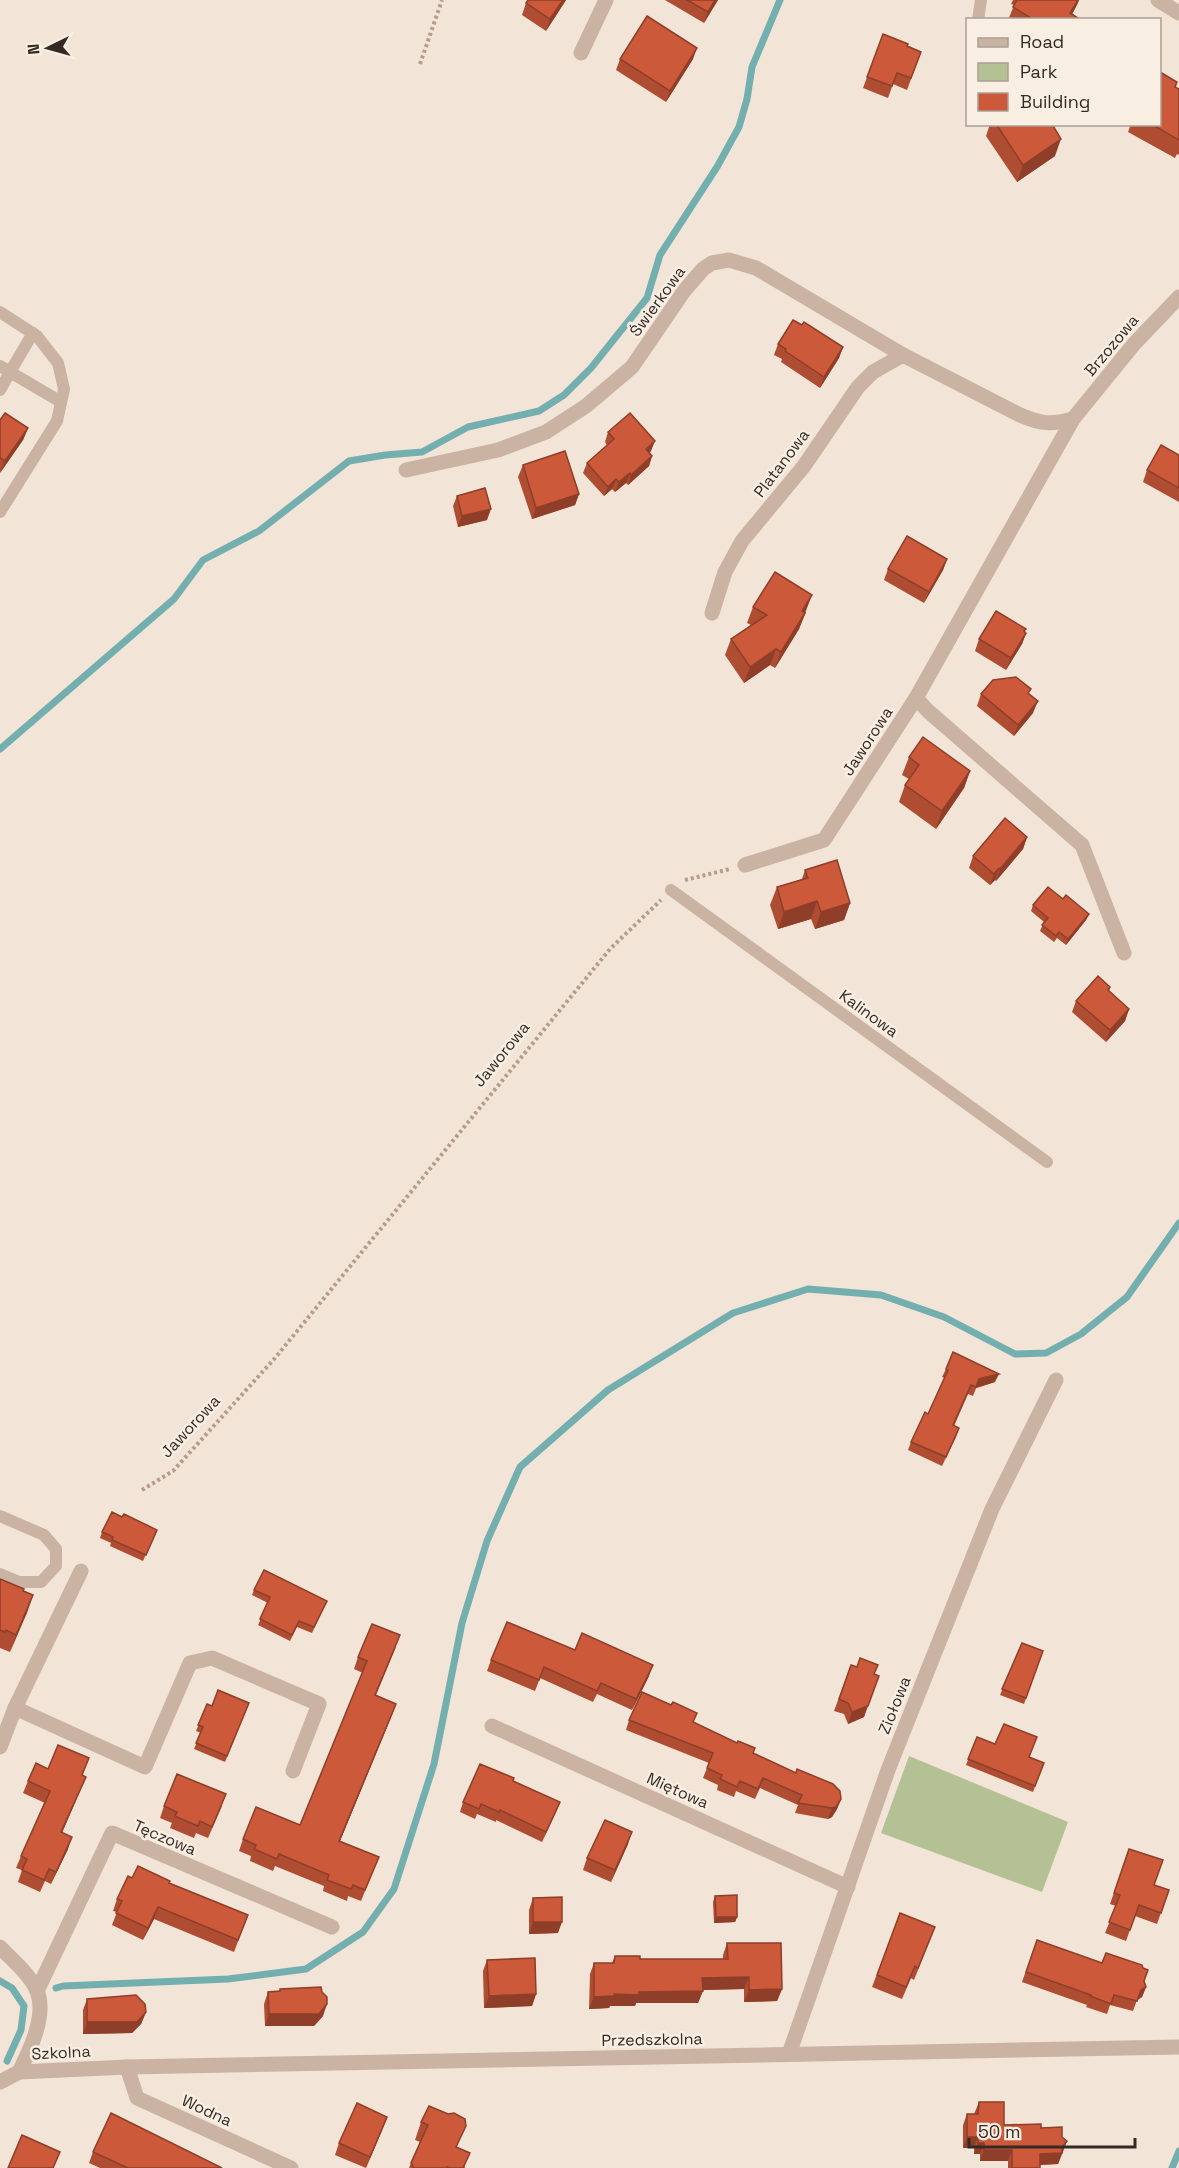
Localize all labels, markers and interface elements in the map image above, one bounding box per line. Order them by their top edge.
north arrow [18,18,78,78]
legend [966,18,1161,126]
text: Road [1020,30,1064,53]
text: N [23,43,44,56]
text: Park [1020,60,1058,83]
text: Building [1020,90,1090,113]
street label: Świerkowa [625,262,690,341]
street label: Brzozowa [1080,310,1143,380]
street label: Platanowa [749,425,814,502]
street label: Jaworowa [837,703,897,780]
street label: Kalinowa [835,985,902,1042]
street label: Jaworowa [469,1017,534,1091]
street label: Jaworowa [156,1391,225,1462]
street label: Ziołowa [873,1673,916,1737]
street label: Miętowa [644,1768,712,1813]
street label: Tęczowa [130,1815,199,1860]
street label: Przedszkolna [601,2028,703,2051]
street label: Szkolna [31,2040,91,2065]
street label: Wodna [178,2090,235,2131]
scale bar [969,2111,1136,2149]
text: 50 m [978,2120,1020,2143]

